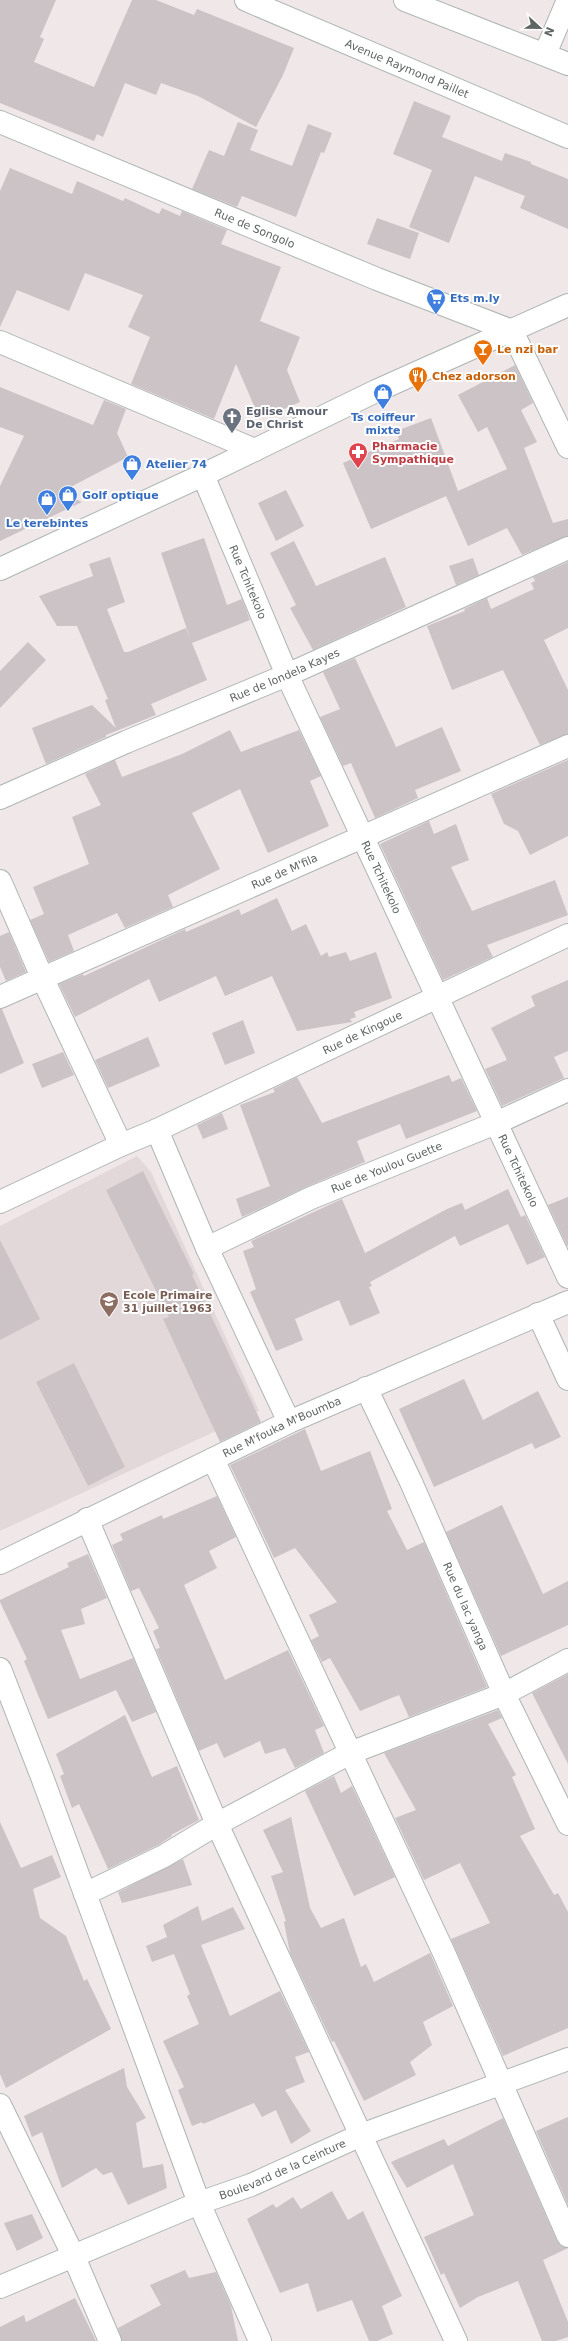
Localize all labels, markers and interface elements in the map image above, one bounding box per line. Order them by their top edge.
north arrow [520,8,560,48]
text: N [541,25,557,38]
street label: Avenue Raymond Paillet [343,36,471,101]
street label: Rue de Songolo [213,206,297,251]
supermarket icon: Ets m.ly [425,287,447,315]
place label: Ets m.ly [450,292,500,305]
bar icon: Le nzi bar [472,338,494,366]
place label: Le nzi bar [497,343,558,356]
restaurant icon: Chez adorson [407,365,429,393]
place label: Chez adorson [432,370,516,383]
shop icon: Ts coiffeur mixte [372,382,394,410]
place label: Eglise Amour De Christ [246,405,328,431]
church icon: Eglise Amour De Christ [221,406,243,434]
place label: Ts coiffeur mixte [351,411,416,437]
place label: Pharmacie Sympathique [372,440,454,466]
pharmacy icon: Pharmacie Sympathique [347,441,369,469]
shop icon: Atelier 74 [121,453,143,481]
place label: Atelier 74 [146,458,207,471]
shop icon: Golf optique [57,484,79,512]
shop icon: Le terebintes [36,488,58,516]
place label: Golf optique [82,489,159,502]
place label: Le terebintes [6,517,89,530]
street label: Rue Tchitekolo [227,543,269,621]
street label: Rue de londela Kayes [228,646,342,705]
street label: Rue Tchitekolo [359,839,404,916]
street label: Rue de M'fila [249,851,320,892]
street label: Rue de Kingoue [320,1008,404,1057]
street label: Rue Tchitekolo [496,1132,541,1210]
street label: Rue de Youlou Guette [329,1139,444,1196]
place label: Ecole Primaire 31 juillet 1963 [123,1289,212,1315]
school or university icon: Ecole Primaire 31 juillet 1963 [98,1290,120,1318]
street label: Rue M'fouka M'Boumba [220,1394,343,1460]
street label: Rue du lac yanga [440,1560,491,1653]
street label: Boulevard de la Ceinture [217,2136,348,2202]

